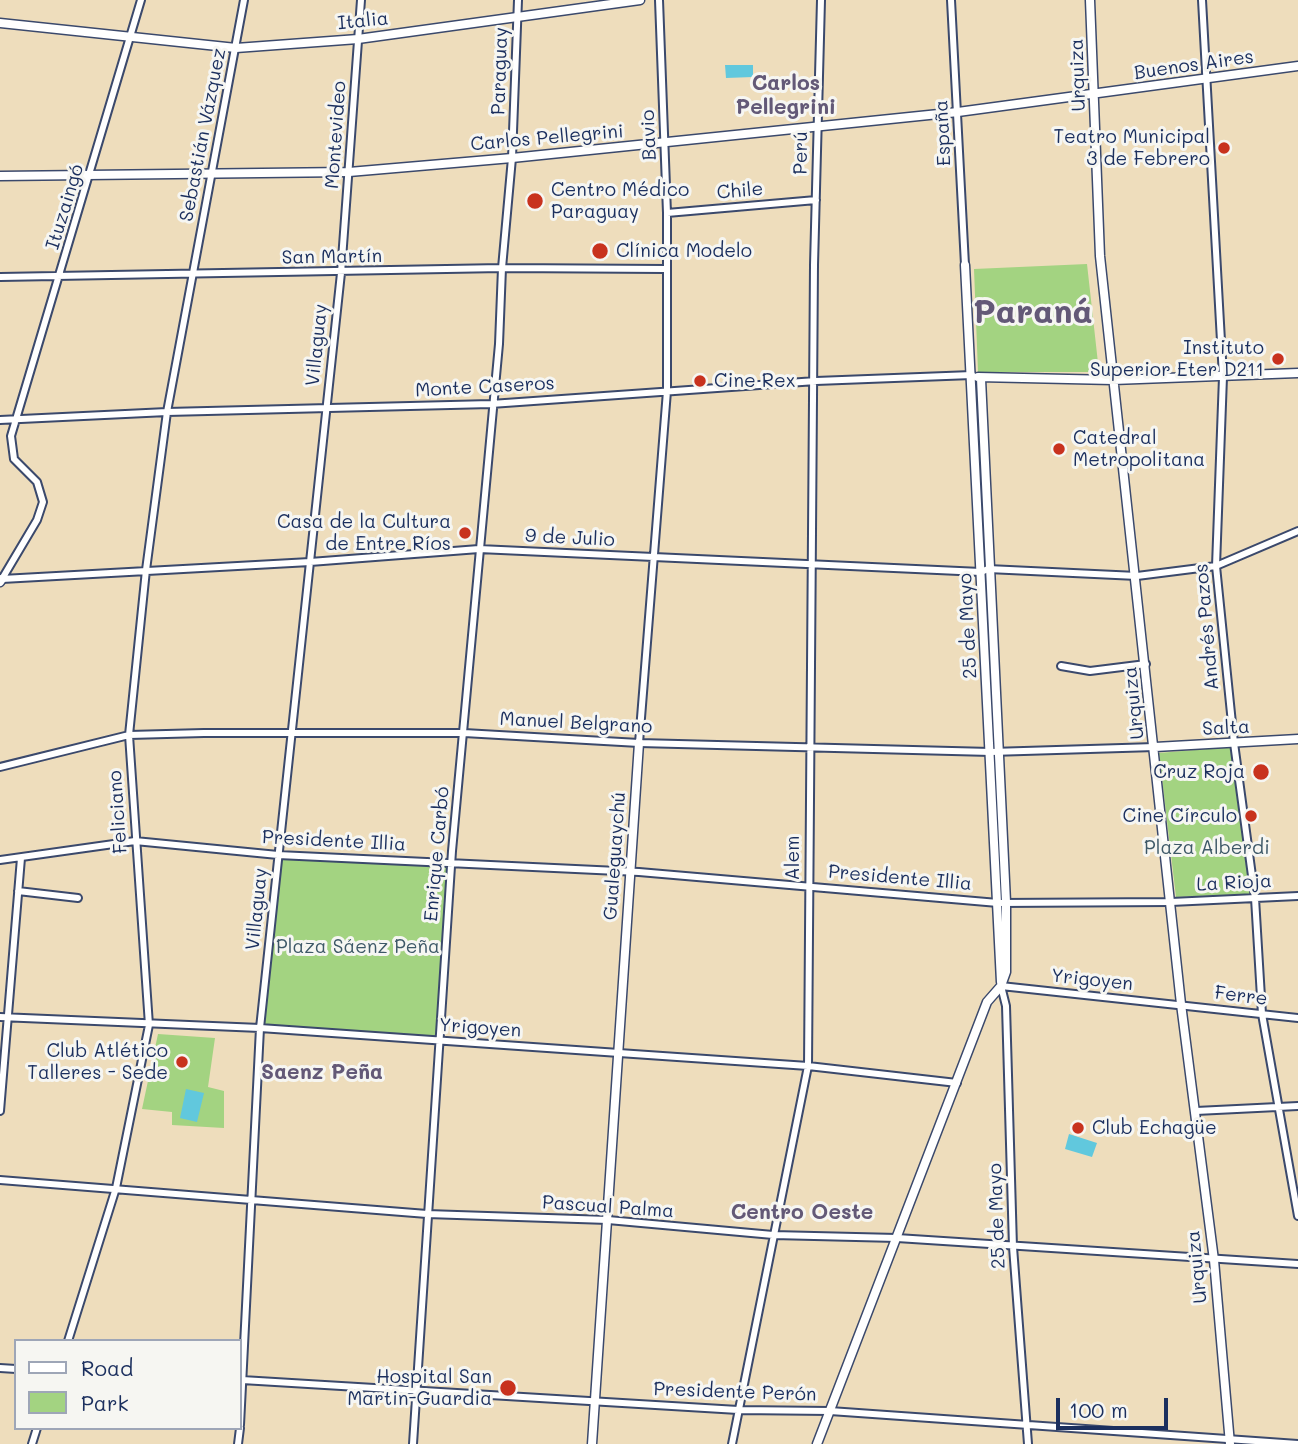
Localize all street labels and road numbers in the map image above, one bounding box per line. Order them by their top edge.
street label: Italia [336,7,390,35]
street label: Paraguay [487,27,513,115]
street label: Urquiza [1065,38,1091,112]
street label: Buenos Aires [1133,45,1255,85]
street label: Sebastián Vázquez [175,46,231,224]
street label: Montevideo [321,80,351,190]
street label: España [930,99,956,167]
street label: Bavio [637,109,661,161]
street label: Carlos Pellegrini [469,120,625,156]
street label: Perú [789,131,813,175]
street label: Ituzaingó [41,162,89,252]
street label: Chile [716,178,764,204]
street label: San Martín [282,245,382,269]
street label: Villaguay [301,303,333,387]
street label: Monte Caseros [415,372,555,402]
street label: 9 de Julio [525,524,615,552]
street label: Andrés Pazos [1190,563,1224,691]
street label: 25 de Mayo [954,573,982,679]
street label: Urquiza [1119,666,1149,740]
street label: Manuel Belgrano [499,708,653,738]
street label: Salta [1202,715,1250,741]
street label: Feliciano [104,770,132,854]
street label: Enrique Carbó [420,786,454,922]
street label: Gualeguaychú [599,791,631,921]
street label: Presidente Illia [262,826,406,856]
street label: Alem [782,836,804,880]
street label: Presidente Illia [827,860,973,896]
street label: Villaguay [241,867,273,951]
street label: La Rioja [1196,870,1272,896]
street label: Yrigoyen [1050,964,1134,996]
street label: Ferre [1213,981,1269,1011]
street label: Yrigoyen [438,1014,522,1042]
street label: 25 de Mayo [984,1163,1010,1269]
street label: Pascual Palma [541,1191,675,1223]
street label: Urquiza [1182,1230,1212,1304]
street label: Presidente Perón [653,1378,817,1406]

